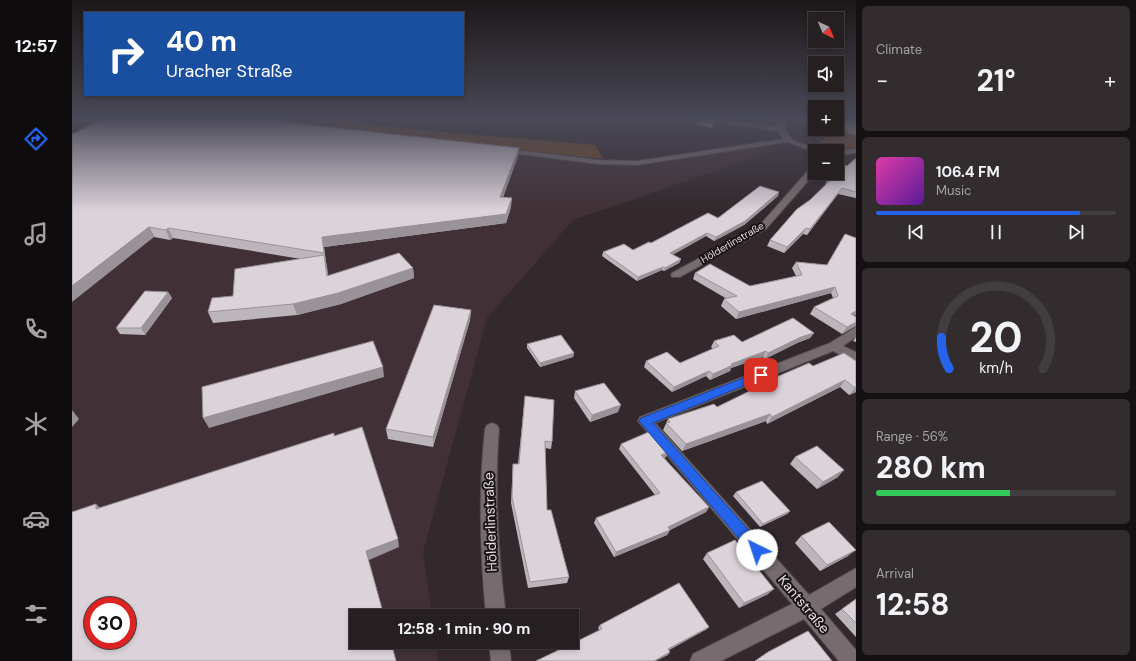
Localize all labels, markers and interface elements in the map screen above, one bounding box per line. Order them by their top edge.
north arrow [808,12,844,48]
map controls [808,12,844,180]
text: 40 m [166,23,237,60]
icon: right [100,28,152,80]
text: 12:57 [15,34,57,58]
text: Climate [876,41,922,58]
button: sound [808,56,844,92]
text: Uracher Straße [166,59,292,83]
text: 21° [976,61,1016,100]
text: − [876,66,888,95]
text: + [1104,66,1116,95]
button: + [808,100,844,136]
icon: directions [22,125,50,153]
button: − [808,144,844,180]
text: 106.4 FM [936,162,1000,182]
text: Music [936,182,971,199]
street label: Hölderlinstraße [698,219,767,266]
icon: music [22,220,50,248]
icon: previous [905,221,927,243]
icon: pause [985,221,1007,243]
icon: next [1065,221,1087,243]
text: 20 [969,310,1023,364]
icon: phone [22,315,50,343]
pin [744,358,778,392]
text: km/h [979,358,1013,376]
icon: arrive [750,364,772,386]
icon: climate [22,410,50,438]
text: Range · 56% [876,428,948,445]
text: 280 km [876,448,986,487]
street label: Hölderlinstraße [479,472,501,572]
icon: car [22,505,50,533]
position arrow [736,529,778,571]
text: Arrival [876,565,914,582]
street label: Kantstraße [774,571,834,637]
text: 12:58 [876,585,950,624]
speed limit sign: 30 [84,597,136,649]
icon: filters [22,600,50,628]
text: 12:58 · 1 min · 90 m [398,619,530,639]

